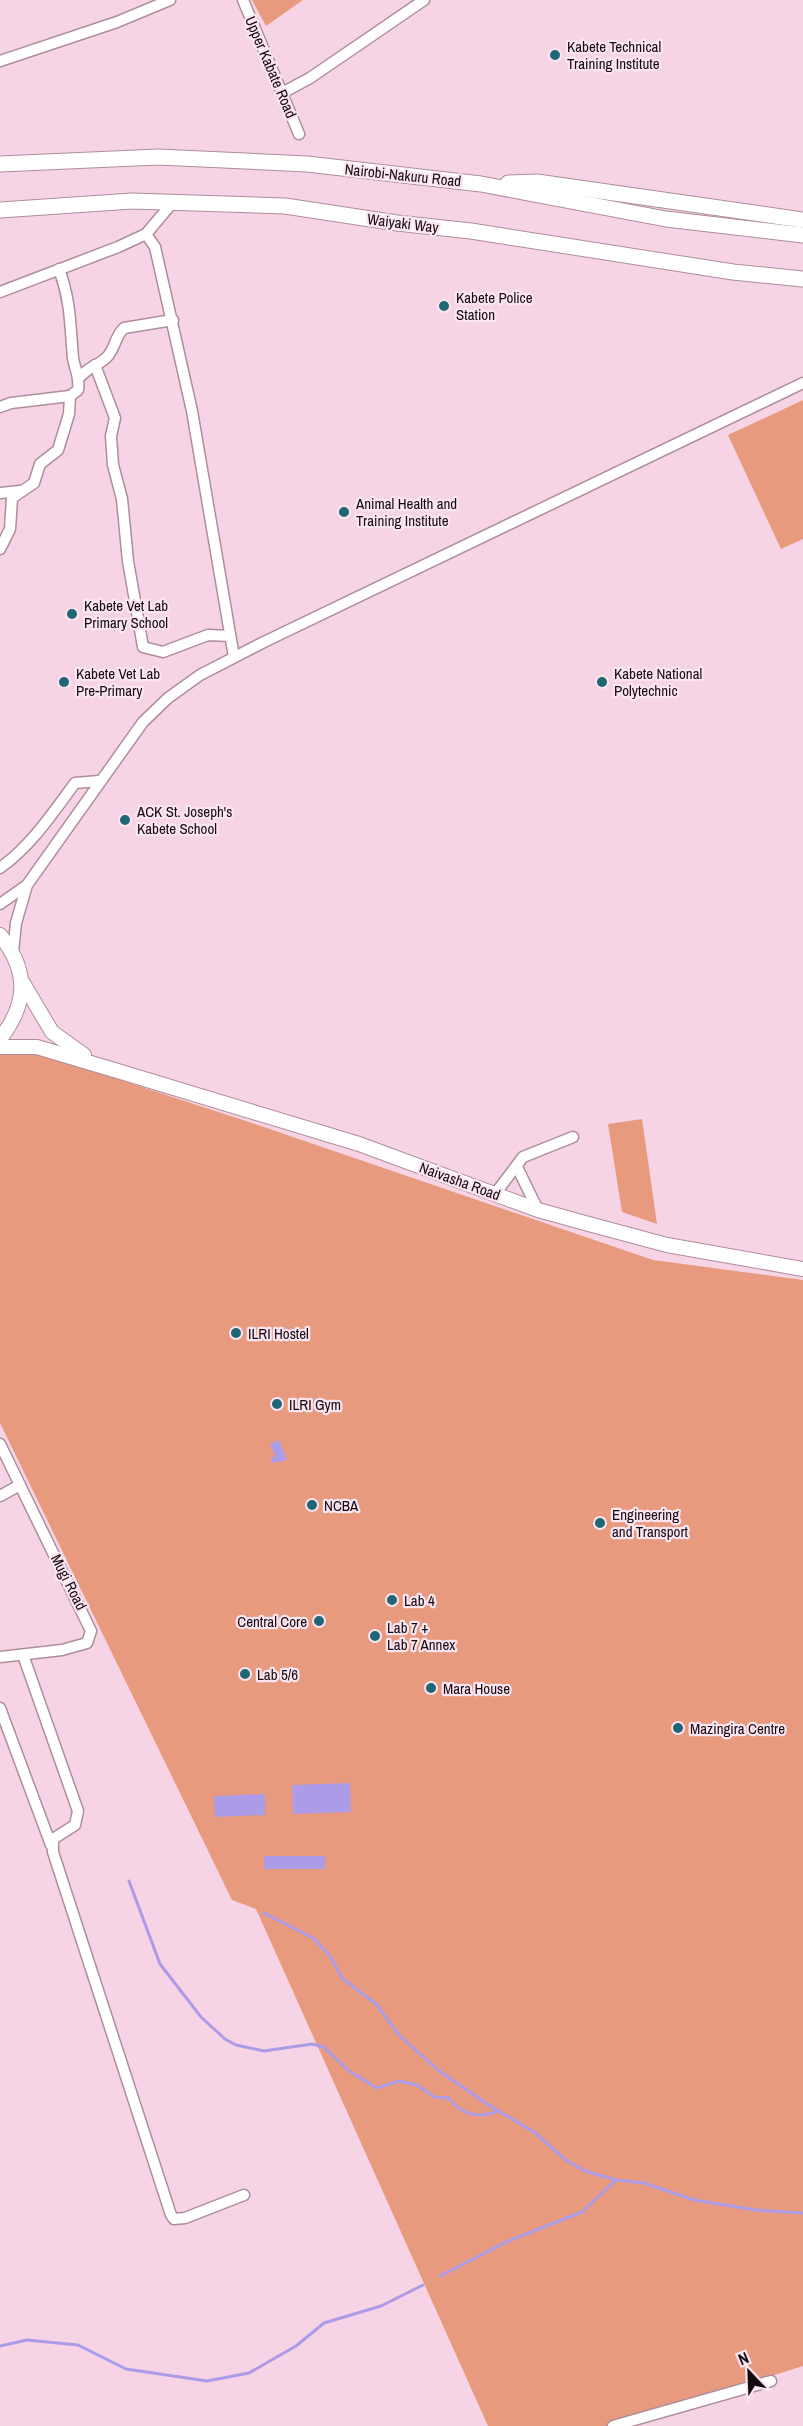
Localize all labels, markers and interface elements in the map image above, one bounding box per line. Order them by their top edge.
street label: Upper Kabate Road [240,13,302,121]
place label: Kabete Technical Training Institute [567,36,661,74]
marker: Kabete Technical Training Institute [548,48,562,62]
street label: Nairobi-Nakuru Road [344,158,462,192]
street label: Waiyaki Way [366,208,441,238]
place label: Kabete Police Station [456,287,533,325]
marker: Kabete Police Station [437,299,451,313]
place label: Animal Health and Training Institute [355,493,457,531]
marker: Animal Health and Training Institute [337,505,351,519]
place label: Kabete Vet Lab Primary School [84,595,168,633]
marker: Kabete Vet Lab Primary School [65,607,79,621]
place label: Kabete Vet Lab Pre-Primary [76,663,160,701]
place label: Kabete National Polytechnic [614,663,702,701]
marker: Kabete Vet Lab Pre-Primary [57,675,71,689]
marker: Kabete National Polytechnic [595,675,609,689]
place label: ACK St. Joseph's Kabete School [136,801,232,839]
marker: ACK St. Joseph's Kabete School [118,813,132,827]
street label: Naivasha Road [417,1157,503,1205]
place label: ILRI Hostel [248,1323,309,1344]
marker: ILRI Hostel [229,1326,243,1340]
place label: ILRI Gym [289,1394,341,1415]
marker: ILRI Gym [270,1397,284,1411]
place label: NCBA [324,1495,359,1516]
marker: NCBA [305,1498,319,1512]
place label: Engineering and Transport [612,1504,688,1542]
marker: Engineering and Transport [593,1516,607,1530]
street label: Mugi Road [46,1550,92,1614]
place label: Lab 4 [404,1590,435,1611]
marker: Lab 4 [385,1593,399,1607]
place label: Central Core [237,1611,307,1632]
marker: Central Core [312,1614,326,1628]
place label: Lab 7 + Lab 7 Annex [387,1617,456,1655]
marker: Lab 7 + Lab 7 Annex [368,1629,382,1643]
place label: Lab 5/6 [257,1664,298,1685]
marker: Lab 5/6 [238,1667,252,1681]
place label: Mara House [443,1678,510,1699]
marker: Mara House [424,1681,438,1695]
place label: Mazingira Centre [690,1718,785,1739]
marker: Mazingira Centre [671,1721,685,1735]
north arrow [719,2342,779,2402]
text: N [734,2346,752,2370]

